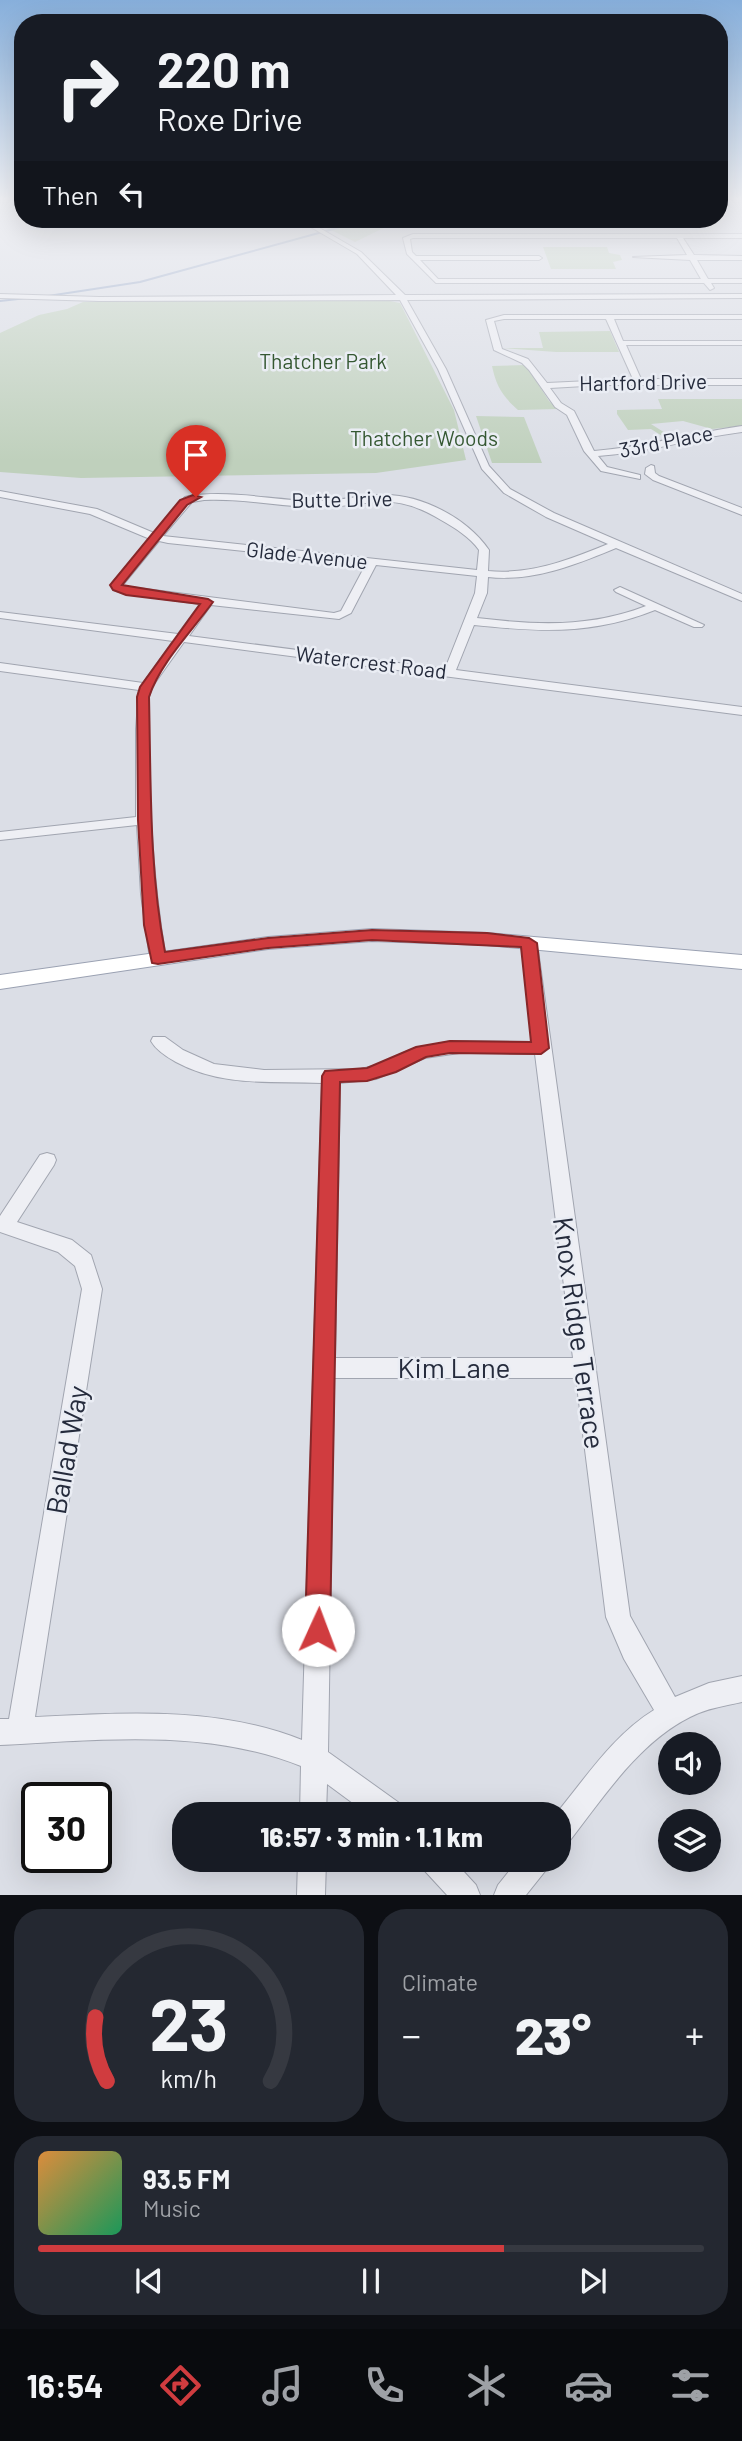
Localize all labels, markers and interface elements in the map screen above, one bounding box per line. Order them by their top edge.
text: 220 m [157,39,291,98]
icon: right [42,42,133,133]
text: Roxe Drive [157,99,303,137]
icon: left [113,175,151,213]
text: Then [42,179,99,210]
park label: Thatcher Park [259,348,387,373]
street label: Hartford Drive [579,368,707,395]
street label: 33rd Place [617,419,715,462]
pin [166,425,226,497]
park label: Thatcher Woods [350,425,498,450]
icon: arrive [177,436,215,474]
street label: Butte Drive [291,485,393,512]
street label: Glade Avenue [245,536,369,573]
street label: Watercrest Road [294,640,448,683]
street label: Knox Ridge Terrace [547,1215,613,1451]
street label: Kim Lane [397,1350,511,1384]
street label: Ballad Way [38,1383,94,1517]
position arrow [281,1593,355,1667]
map controls [658,1732,721,1872]
button: sound [658,1732,721,1795]
speed limit sign: 30 [21,1782,112,1873]
button: layers [658,1809,721,1872]
text: 16:57 · 3 min · 1.1 km [260,1821,483,1852]
text: Climate [402,1968,478,1996]
text: 23 [149,1979,229,2067]
text: 23° [515,2003,591,2065]
text: − [402,2011,421,2057]
text: + [685,2011,704,2057]
text: km/h [161,2063,217,2093]
text: 93.5 FM [143,2163,230,2194]
text: Music [143,2194,201,2222]
icon: previous [130,2262,168,2300]
icon: pause [352,2262,390,2300]
icon: next [574,2262,612,2300]
icon: directions [156,2361,205,2410]
icon: music [258,2361,307,2410]
icon: phone [360,2361,409,2410]
icon: climate [462,2361,511,2410]
icon: car [564,2361,613,2410]
icon: filters [666,2361,715,2410]
text: 16:54 [27,2366,103,2404]

